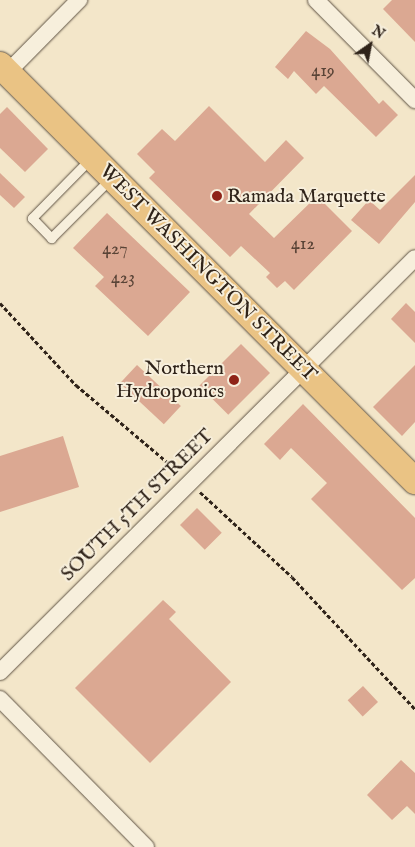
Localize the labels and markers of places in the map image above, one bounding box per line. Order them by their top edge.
place label: Ramada Marquette [227,184,386,208]
marker: Ramada Marquette [211,190,223,202]
place label: Northern Hydroponics [116,356,224,403]
marker: Northern Hydroponics [228,374,240,386]

